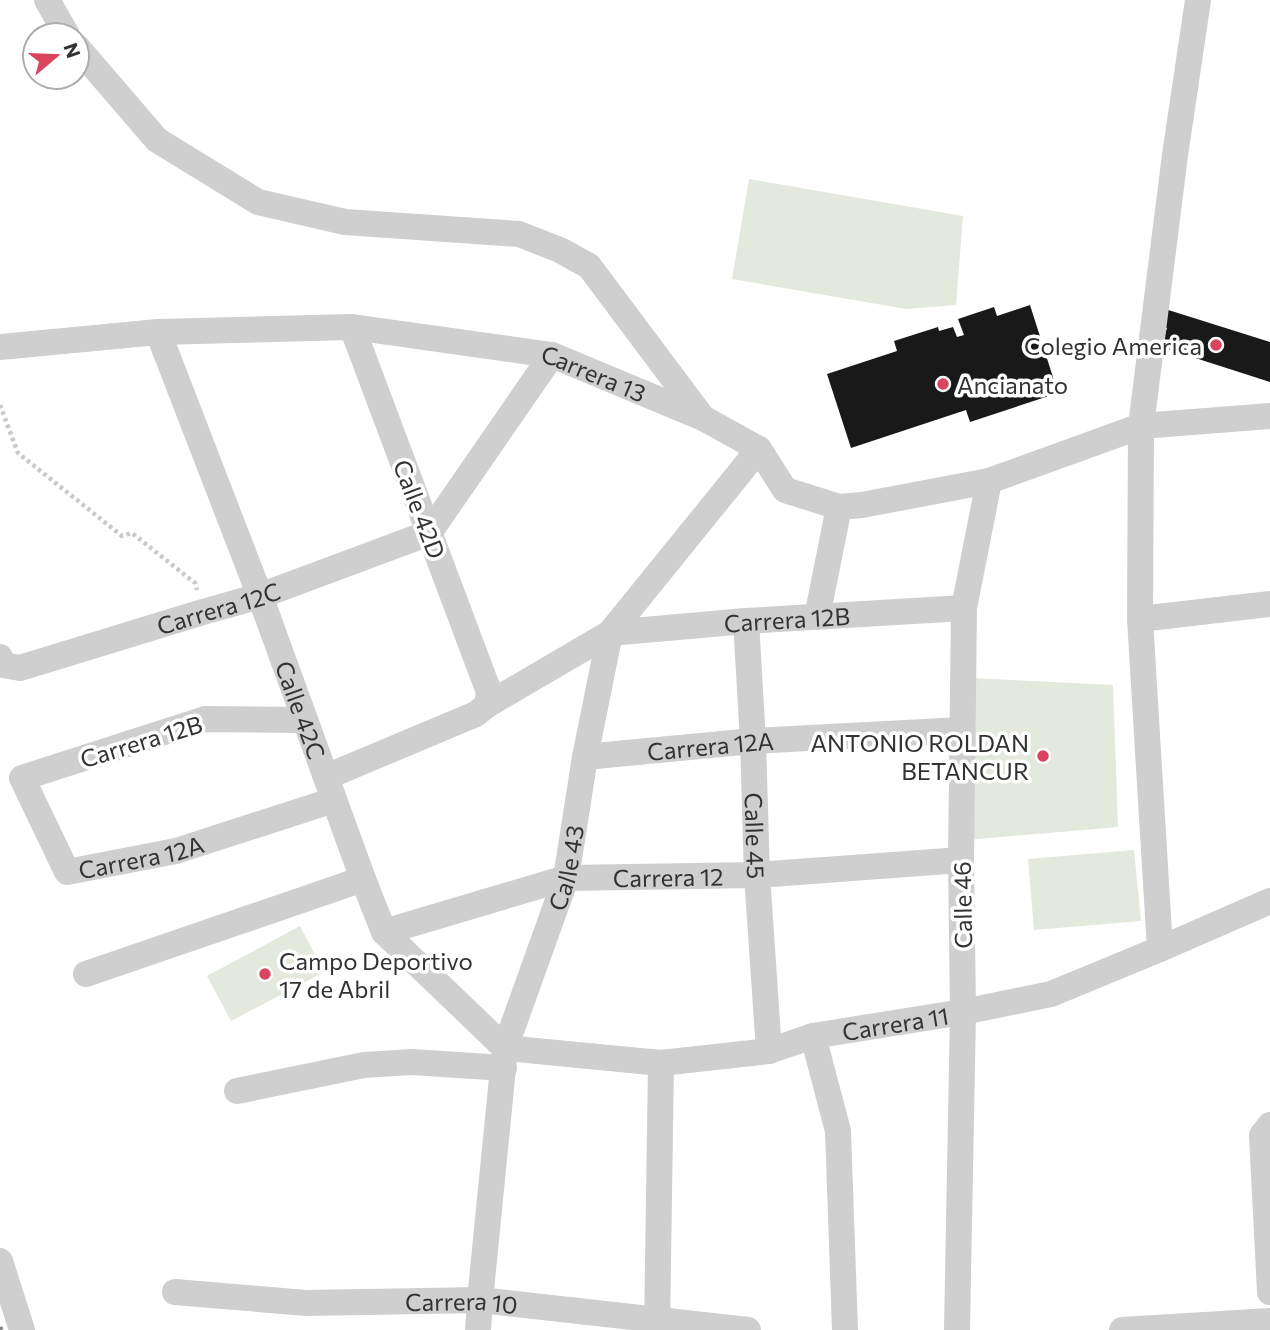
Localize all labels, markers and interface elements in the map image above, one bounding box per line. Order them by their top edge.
north arrow [21,21,91,91]
text: N [59,40,86,61]
place label: Colegio America [1024,331,1202,360]
marker: Colegio America [1208,337,1224,353]
street label: Carrera 13 [540,339,651,407]
place label: Ancianato [957,370,1068,399]
marker: Ancianato [935,376,951,392]
street label: Calle 42D [388,455,452,563]
street label: Carrera 12C [153,575,284,640]
street label: Carrera 12B [723,600,851,637]
street label: Calle 42C [270,657,333,763]
street label: Carrera 12B [77,709,205,773]
street label: Carrera 12A [646,725,775,766]
place label: ANTONIO ROLDAN BETANCUR [810,728,1029,785]
marker: ANTONIO ROLDAN BETANCUR [1035,748,1051,764]
street label: Calle 45 [740,792,772,880]
street label: Calle 43 [541,823,589,914]
street label: Carrera 12A [76,829,207,884]
street label: Carrera 12 [613,861,724,892]
street label: Calle 46 [947,861,977,949]
place label: Campo Deportivo 17 de Abril [279,946,473,1003]
marker: Campo Deportivo 17 de Abril [257,966,273,982]
street label: Carrera 11 [840,1000,951,1046]
street label: Carrera 10 [405,1285,519,1319]

